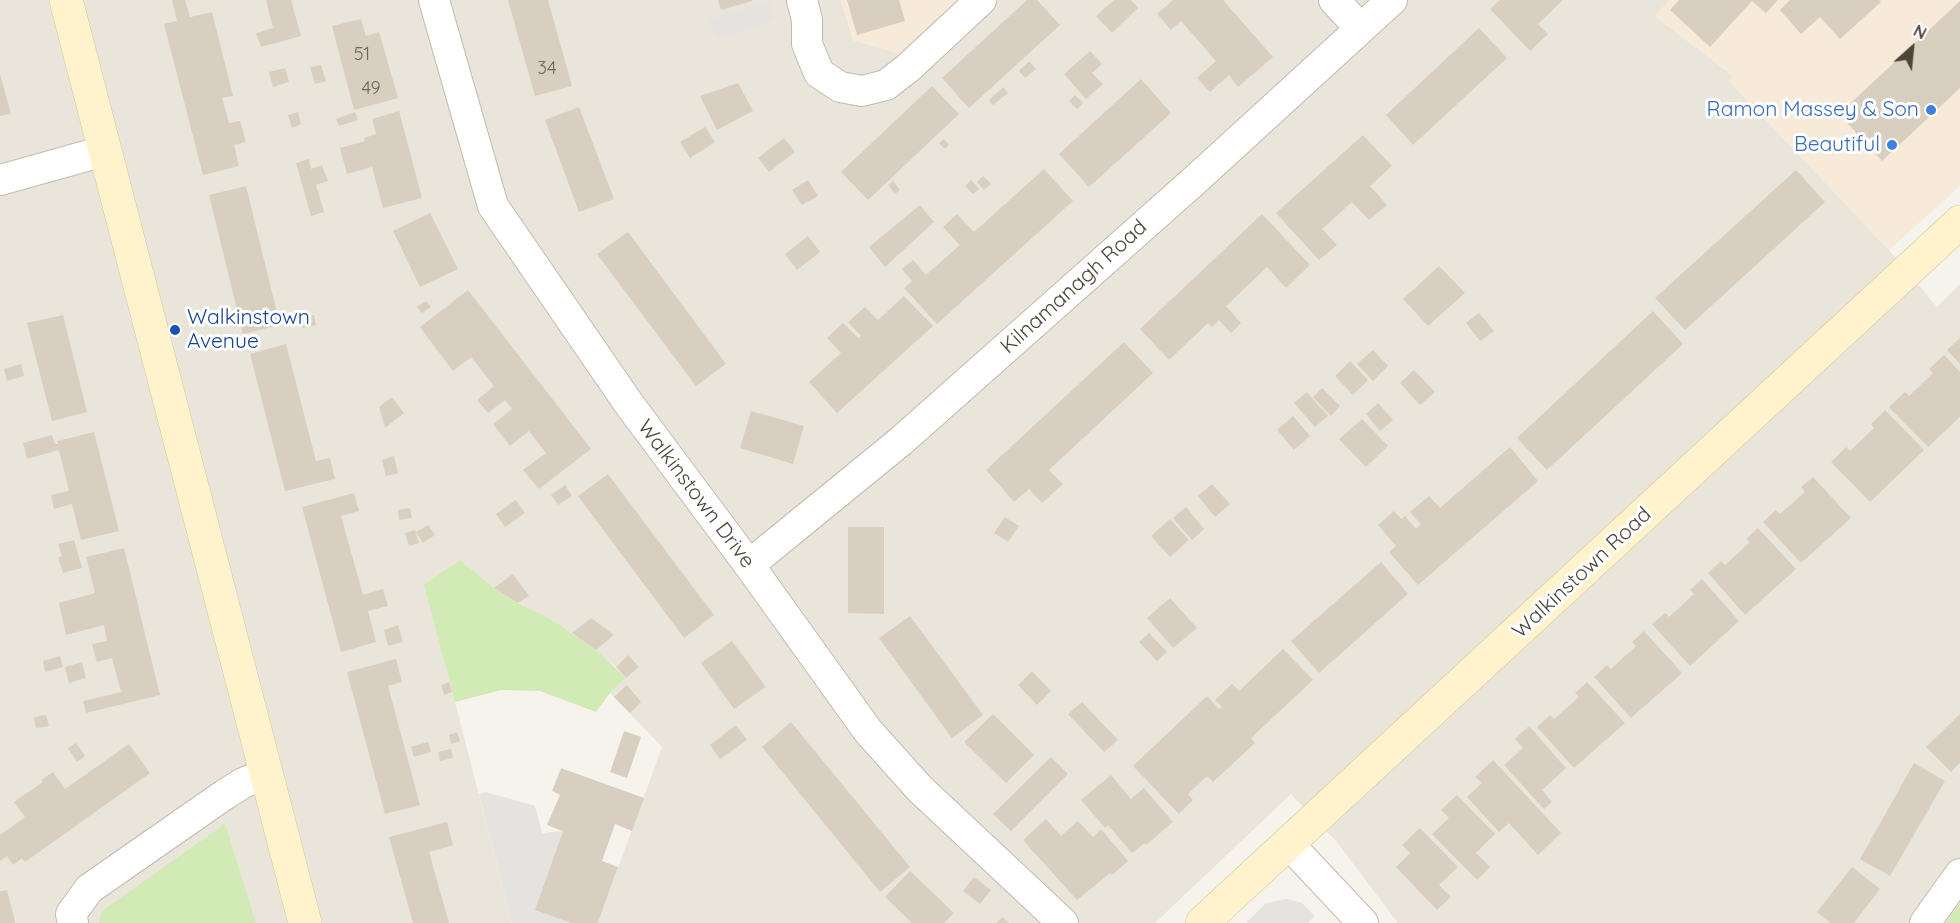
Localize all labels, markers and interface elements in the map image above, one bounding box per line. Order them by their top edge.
north arrow [1882,18,1942,78]
text: N [1910,20,1930,44]
house number: 51 [354,44,370,66]
house number: 34 [538,58,556,80]
house number: 49 [361,78,381,100]
place label: Ramon Massey & Son [1707,97,1919,123]
marker: Ramon Massey & Son [1924,103,1938,117]
place label: Beautiful [1794,132,1880,158]
marker: Beautiful [1885,138,1899,152]
street label: Kilnamanagh Road [996,215,1152,359]
place label: Walkinstown Avenue [187,305,310,355]
marker: Walkinstown Avenue [168,323,182,337]
street label: Walkinstown Drive [632,415,760,573]
street label: Walkinstown Road [1507,502,1657,644]

